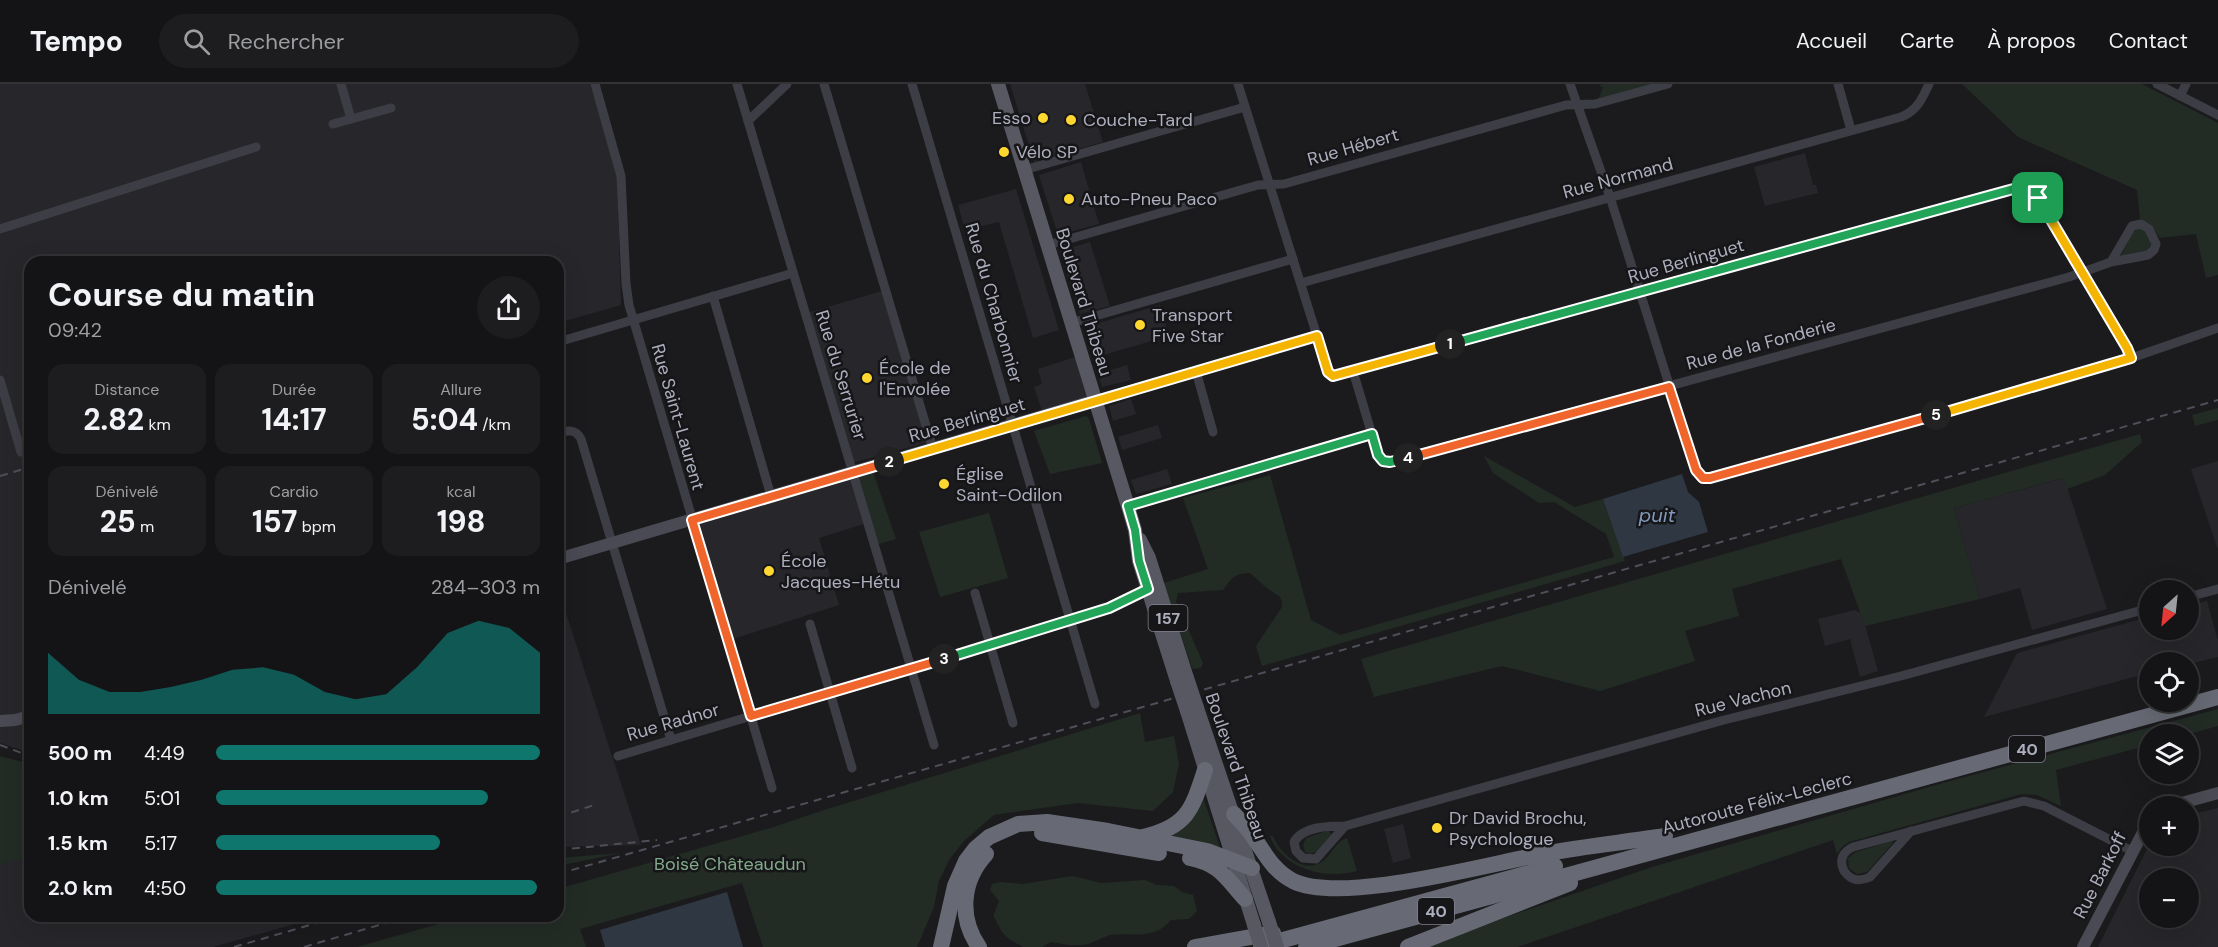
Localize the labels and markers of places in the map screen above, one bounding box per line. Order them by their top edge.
place label: Esso [992,106,1031,130]
place label: Couche-Tard [1083,108,1193,132]
marker: Esso [1036,111,1050,125]
marker: Couche-Tard [1064,113,1078,127]
place label: Vélo SP [1016,140,1077,164]
marker: Vélo SP [997,145,1011,159]
pin [2012,172,2063,223]
place label: Auto-Pneu Paco [1081,187,1217,211]
marker: Auto-Pneu Paco [1062,192,1076,206]
place label: Transport Five Star [1152,303,1233,348]
marker: Transport Five Star [1133,318,1147,332]
pin: 1 [1435,329,1465,359]
place label: École de l'Envolée [879,356,951,401]
marker: École de l'Envolée [860,371,874,385]
pin: 5 [1921,400,1951,430]
pin: 4 [1393,443,1423,473]
pin: 2 [874,447,904,477]
place label: Église Saint-Odilon [956,462,1062,507]
marker: Église Saint-Odilon [937,477,951,491]
place label: École Jacques-Hétu [781,549,900,594]
marker: École Jacques-Hétu [762,564,776,578]
pin: 3 [929,644,959,674]
place label: Dr David Brochu, Psychologue [1449,806,1587,851]
marker: Dr David Brochu, Psychologue [1430,821,1444,835]

